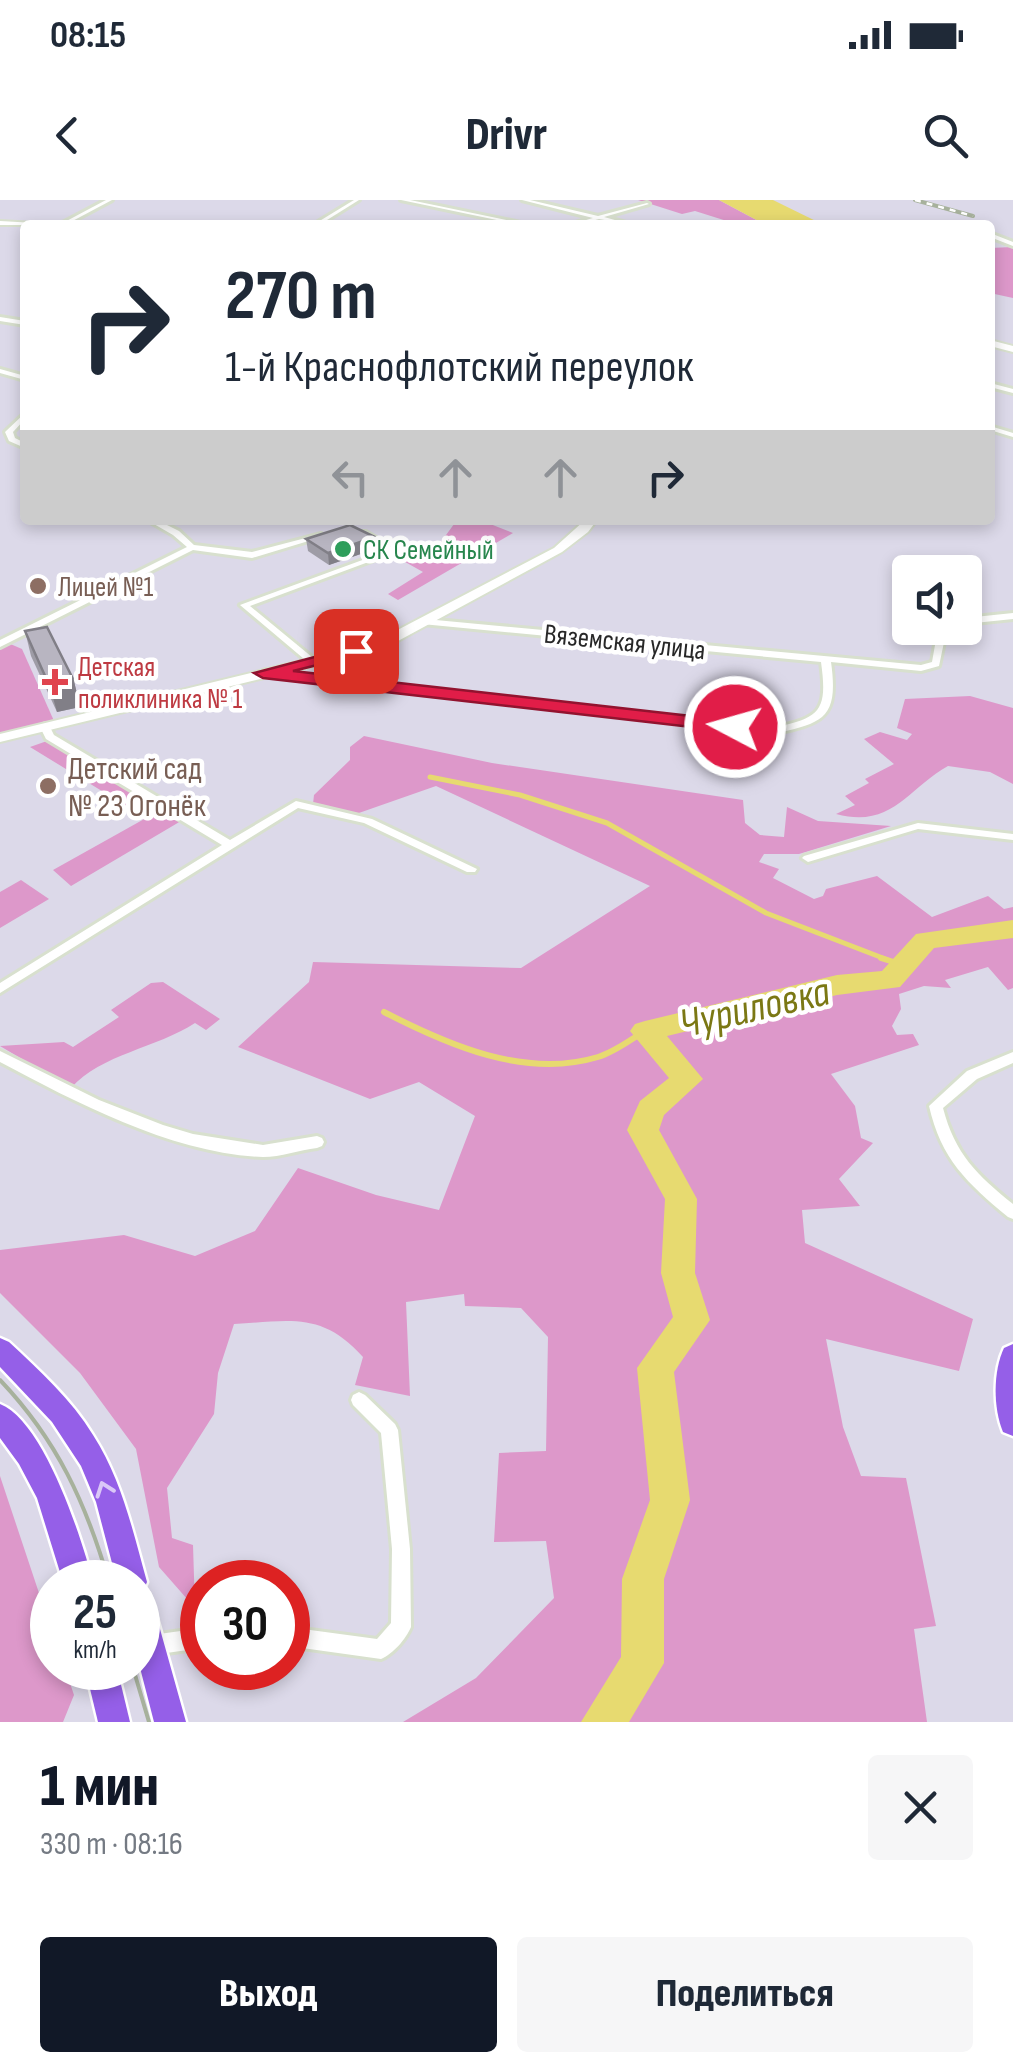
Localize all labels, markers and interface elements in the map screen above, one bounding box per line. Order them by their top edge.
text: 08:15 [50,13,126,58]
icon: back [40,108,95,163]
text: Drivr [466,108,547,163]
icon: search [918,108,973,163]
text: 270 m [225,255,377,339]
icon: right [60,260,190,390]
text: 1-й Краснофлотский переулок [225,340,694,395]
icon: left [323,450,378,505]
icon: ahead [428,450,483,505]
icon: ahead [533,450,588,505]
icon: right [638,450,693,505]
place label: СК Семейный [363,534,494,567]
marker: СК Семейный [332,538,354,560]
map controls [892,555,982,645]
button: sound [892,555,982,645]
place label: Лицей №1 [58,571,153,604]
marker: Лицей №1 [27,575,49,597]
pin [314,609,399,694]
street label: Вяземская улица [543,618,707,667]
icon: arrive [329,624,384,679]
place label: Детская поликлиника № 1 [78,651,242,716]
marker: Детская поликлиника № 1 [42,669,68,695]
position arrow [683,675,787,779]
place label: Детский сад № 23 Огонёк [68,750,207,826]
marker: Детский сад № 23 Огонёк [37,775,59,797]
water label: Чуриловка [674,966,835,1050]
one-way arrow [96,1481,116,1499]
speed limit sign: 30 [180,1560,310,1690]
text: 25 [73,1583,117,1643]
text: km/h [73,1635,117,1666]
text: 1 мин [40,1751,159,1823]
button: close [868,1755,973,1860]
text: 330 m · 08:16 [40,1825,183,1864]
button: Выход [40,1937,497,2052]
button: Поделиться [517,1937,973,2052]

